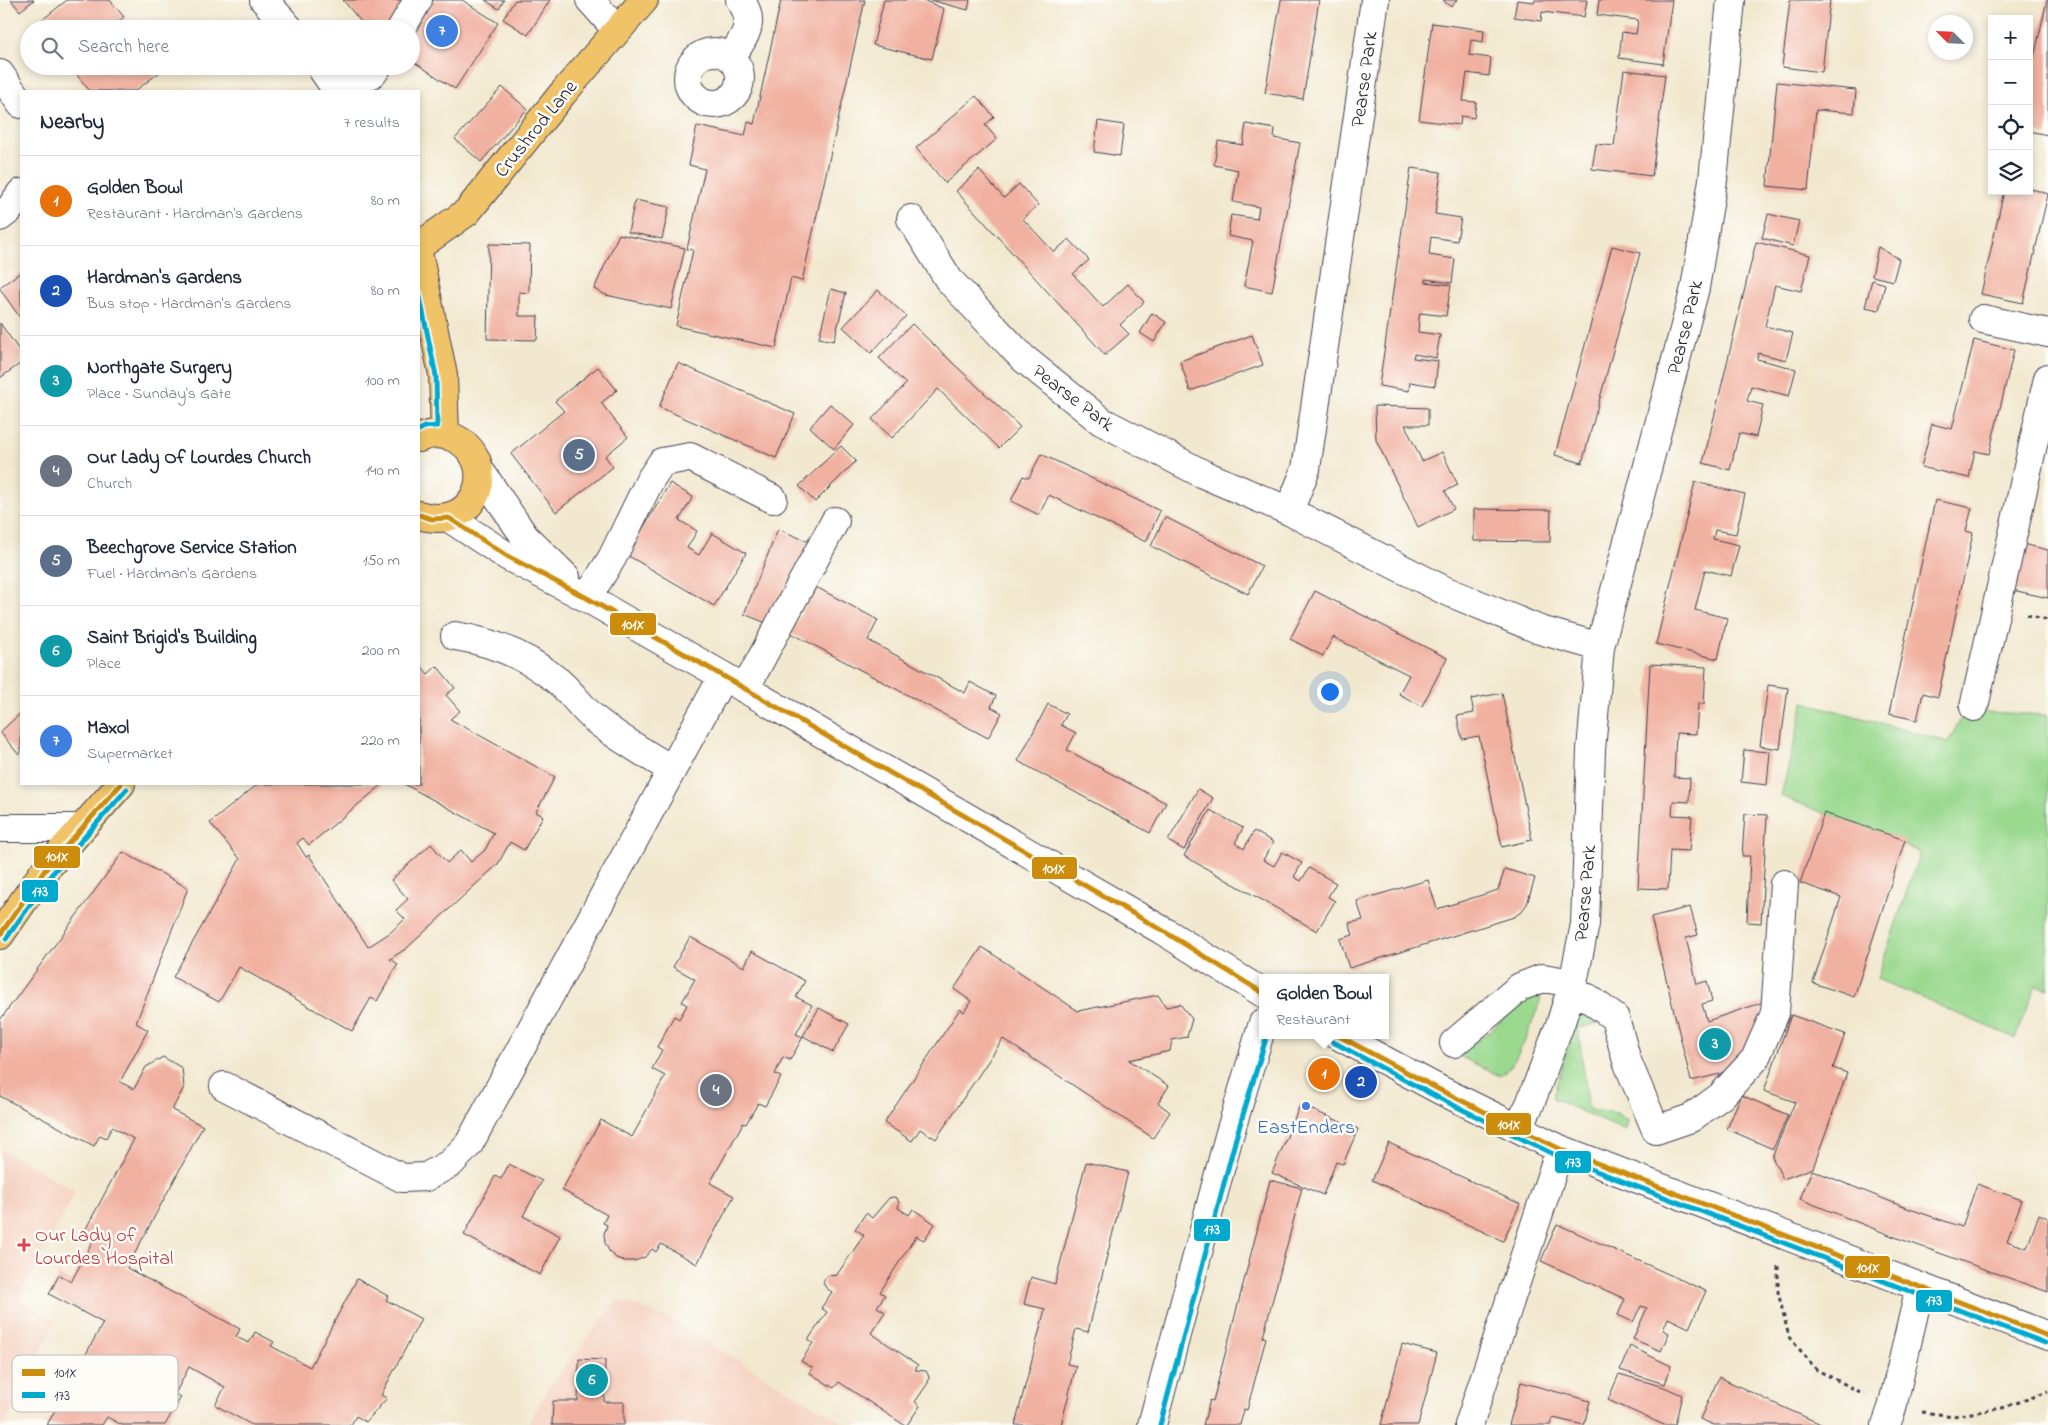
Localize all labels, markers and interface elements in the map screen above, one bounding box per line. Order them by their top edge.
pin: 7 [426,12,458,50]
north arrow [1928,15,1973,60]
map controls [1988,15,2033,195]
button: + [1988,15,2033,60]
search box [20,20,420,75]
street label: Pearse Park [1344,29,1387,129]
icon: search [38,34,66,62]
text: Search here [78,34,169,61]
button: − [1988,60,2033,105]
street label: Crushrod Lane [489,75,585,185]
button: locate [1988,105,2033,150]
text: Nearby [40,108,104,138]
text: 7 results [344,111,400,135]
button: layers [1988,150,2033,195]
text: Golden Bowl [87,175,183,202]
text: 1 [53,189,59,213]
text: 80 m [371,189,400,213]
text: Restaurant · Hardman's Gardens [87,202,303,226]
text: Hardman's Gardens [87,265,242,292]
street label: Pearse Park [1661,277,1712,378]
text: 2 [52,279,60,303]
text: 80 m [371,279,400,303]
text: Bus stop · Hardman's Gardens [87,292,291,316]
text: Northgate Surgery [87,355,232,382]
street label: Pearse Park [1025,358,1120,440]
text: 3 [53,369,59,393]
text: 100 m [365,369,400,393]
text: Place · Sunday's Gate [87,382,231,406]
pin: 5 [563,436,595,474]
text: Our Lady Of Lourdes Church [87,445,311,472]
text: 4 [53,459,59,483]
text: 140 m [365,459,400,483]
text: Church [87,472,132,496]
text: Beechgrove Service Station [87,535,297,562]
text: 5 [51,549,61,573]
text: 150 m [362,549,400,573]
text: Fuel · Hardman's Gardens [87,562,257,586]
line badge: 101X [609,612,657,636]
text: 101X [621,615,645,636]
text: Saint Brigid's Building [87,625,257,652]
text: 6 [52,639,60,663]
text: 200 m [362,639,400,663]
text: Place [87,652,121,676]
your location [1317,679,1343,705]
text: Maxol [87,715,129,742]
text: 7 [53,729,59,753]
text: 220 m [361,729,400,753]
text: Supermarket [87,742,173,766]
street label: Pearse Park [1568,844,1605,943]
line badge: 101X [33,845,81,869]
text: 101X [45,847,69,868]
line badge: 101X [1031,856,1078,880]
text: 101X [1042,859,1066,880]
line badge: 173 [21,879,59,903]
text: 173 [32,882,48,903]
popup [1259,974,1389,1039]
text: Golden Bowl [1276,981,1372,1008]
text: Restaurant [1276,1008,1350,1032]
pin: 3 [1699,1025,1731,1063]
pin: 1 [1308,1055,1340,1093]
pin: 2 [1345,1063,1377,1101]
pin: 4 [700,1071,732,1109]
marker: EastEnders [1300,1100,1312,1112]
line badge: 101X [1485,1112,1532,1136]
place label: EastEnders [1257,1114,1355,1143]
text: 101X [1497,1115,1521,1136]
line badge: 173 [1554,1150,1592,1174]
text: 173 [1565,1153,1581,1174]
line badge: 173 [1193,1218,1231,1242]
text: 173 [1204,1220,1220,1241]
place label: Our Lady of Lourdes Hospital [35,1222,173,1274]
marker: Our Lady of Lourdes Hospital [17,1238,31,1252]
line badge: 101X [1844,1255,1891,1279]
text: 101X [1856,1258,1880,1279]
line badge: 173 [1915,1289,1953,1313]
text: 173 [1926,1291,1942,1312]
legend [12,1355,178,1412]
pin: 6 [576,1361,608,1399]
text: 101X [54,1363,77,1384]
text: 173 [54,1386,70,1407]

